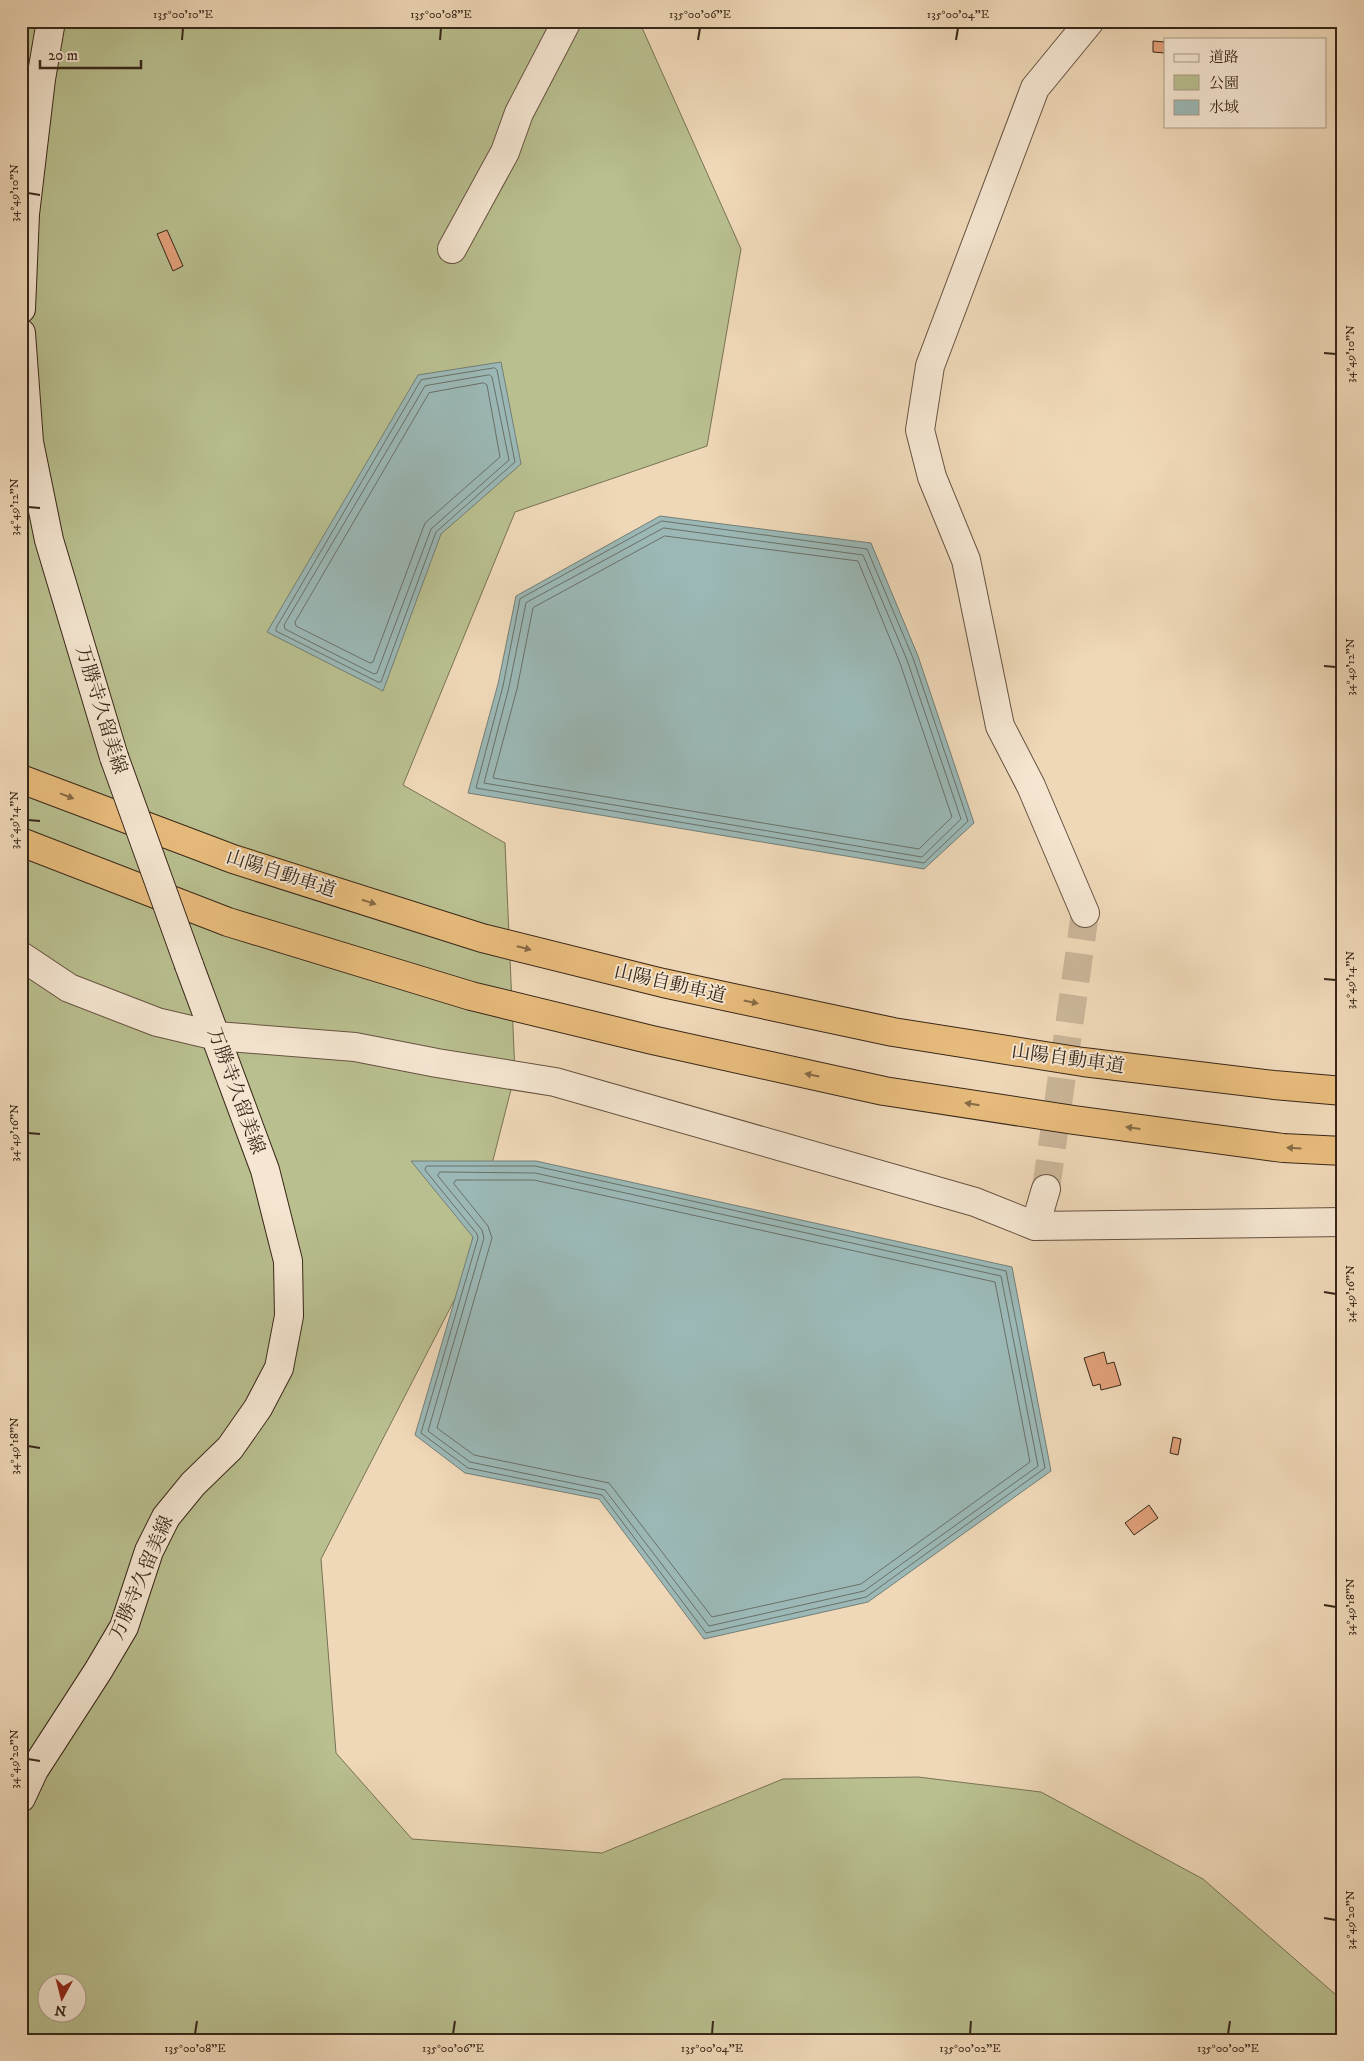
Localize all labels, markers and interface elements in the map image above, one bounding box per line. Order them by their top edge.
text: 135°00'10"E [153,7,213,22]
text: 135°00'08"E [410,7,472,22]
text: 135°00'06"E [669,7,731,22]
text: 135°00'04"E [927,7,990,22]
scale bar [40,38,141,70]
legend [1164,38,1326,128]
text: 20 m [48,46,78,65]
text: 道路 [1209,48,1239,67]
text: 公園 [1209,74,1239,93]
text: 水域 [1209,98,1239,117]
text: 34°49'10"N [7,164,22,222]
text: 34°49'10"N [1343,325,1358,383]
text: 34°49'12"N [7,478,22,536]
text: 34°49'12"N [1343,638,1358,696]
street label: 万勝寺久留美線 [71,643,131,777]
text: 34°49'14"N [7,791,22,849]
one-way arrow [60,792,75,800]
street label: 山陽自動車道 [223,845,339,903]
one-way arrow [361,898,376,906]
one-way arrow [517,945,532,953]
text: 34°49'14"N [1343,951,1358,1009]
street label: 山陽自動車道 [612,960,728,1008]
one-way arrow [743,998,758,1006]
street label: 万勝寺久留美線 [202,1025,270,1157]
street label: 山陽自動車道 [1010,1040,1126,1078]
one-way arrow [805,1071,820,1079]
one-way arrow [964,1100,980,1108]
text: 34°49'16"N [7,1104,22,1162]
one-way arrow [1125,1124,1141,1132]
one-way arrow [1286,1144,1302,1152]
text: 34°49'16"N [1343,1265,1358,1323]
text: 34°49'18"N [7,1417,22,1475]
street label: 万勝寺久留美線 [105,1512,179,1644]
text: 34°49'18"N [1343,1578,1358,1636]
text: 34°49'20"N [7,1729,22,1789]
text: 34°49'20"N [1343,1890,1358,1950]
north arrow [38,1974,88,2024]
text: N [53,2000,67,2020]
text: 135°00'08"E [164,2041,226,2056]
text: 135°00'06"E [422,2041,484,2056]
text: 135°00'04"E [681,2041,744,2056]
text: 135°00'02"E [939,2041,1001,2056]
text: 135°00'00"E [1197,2041,1260,2056]

